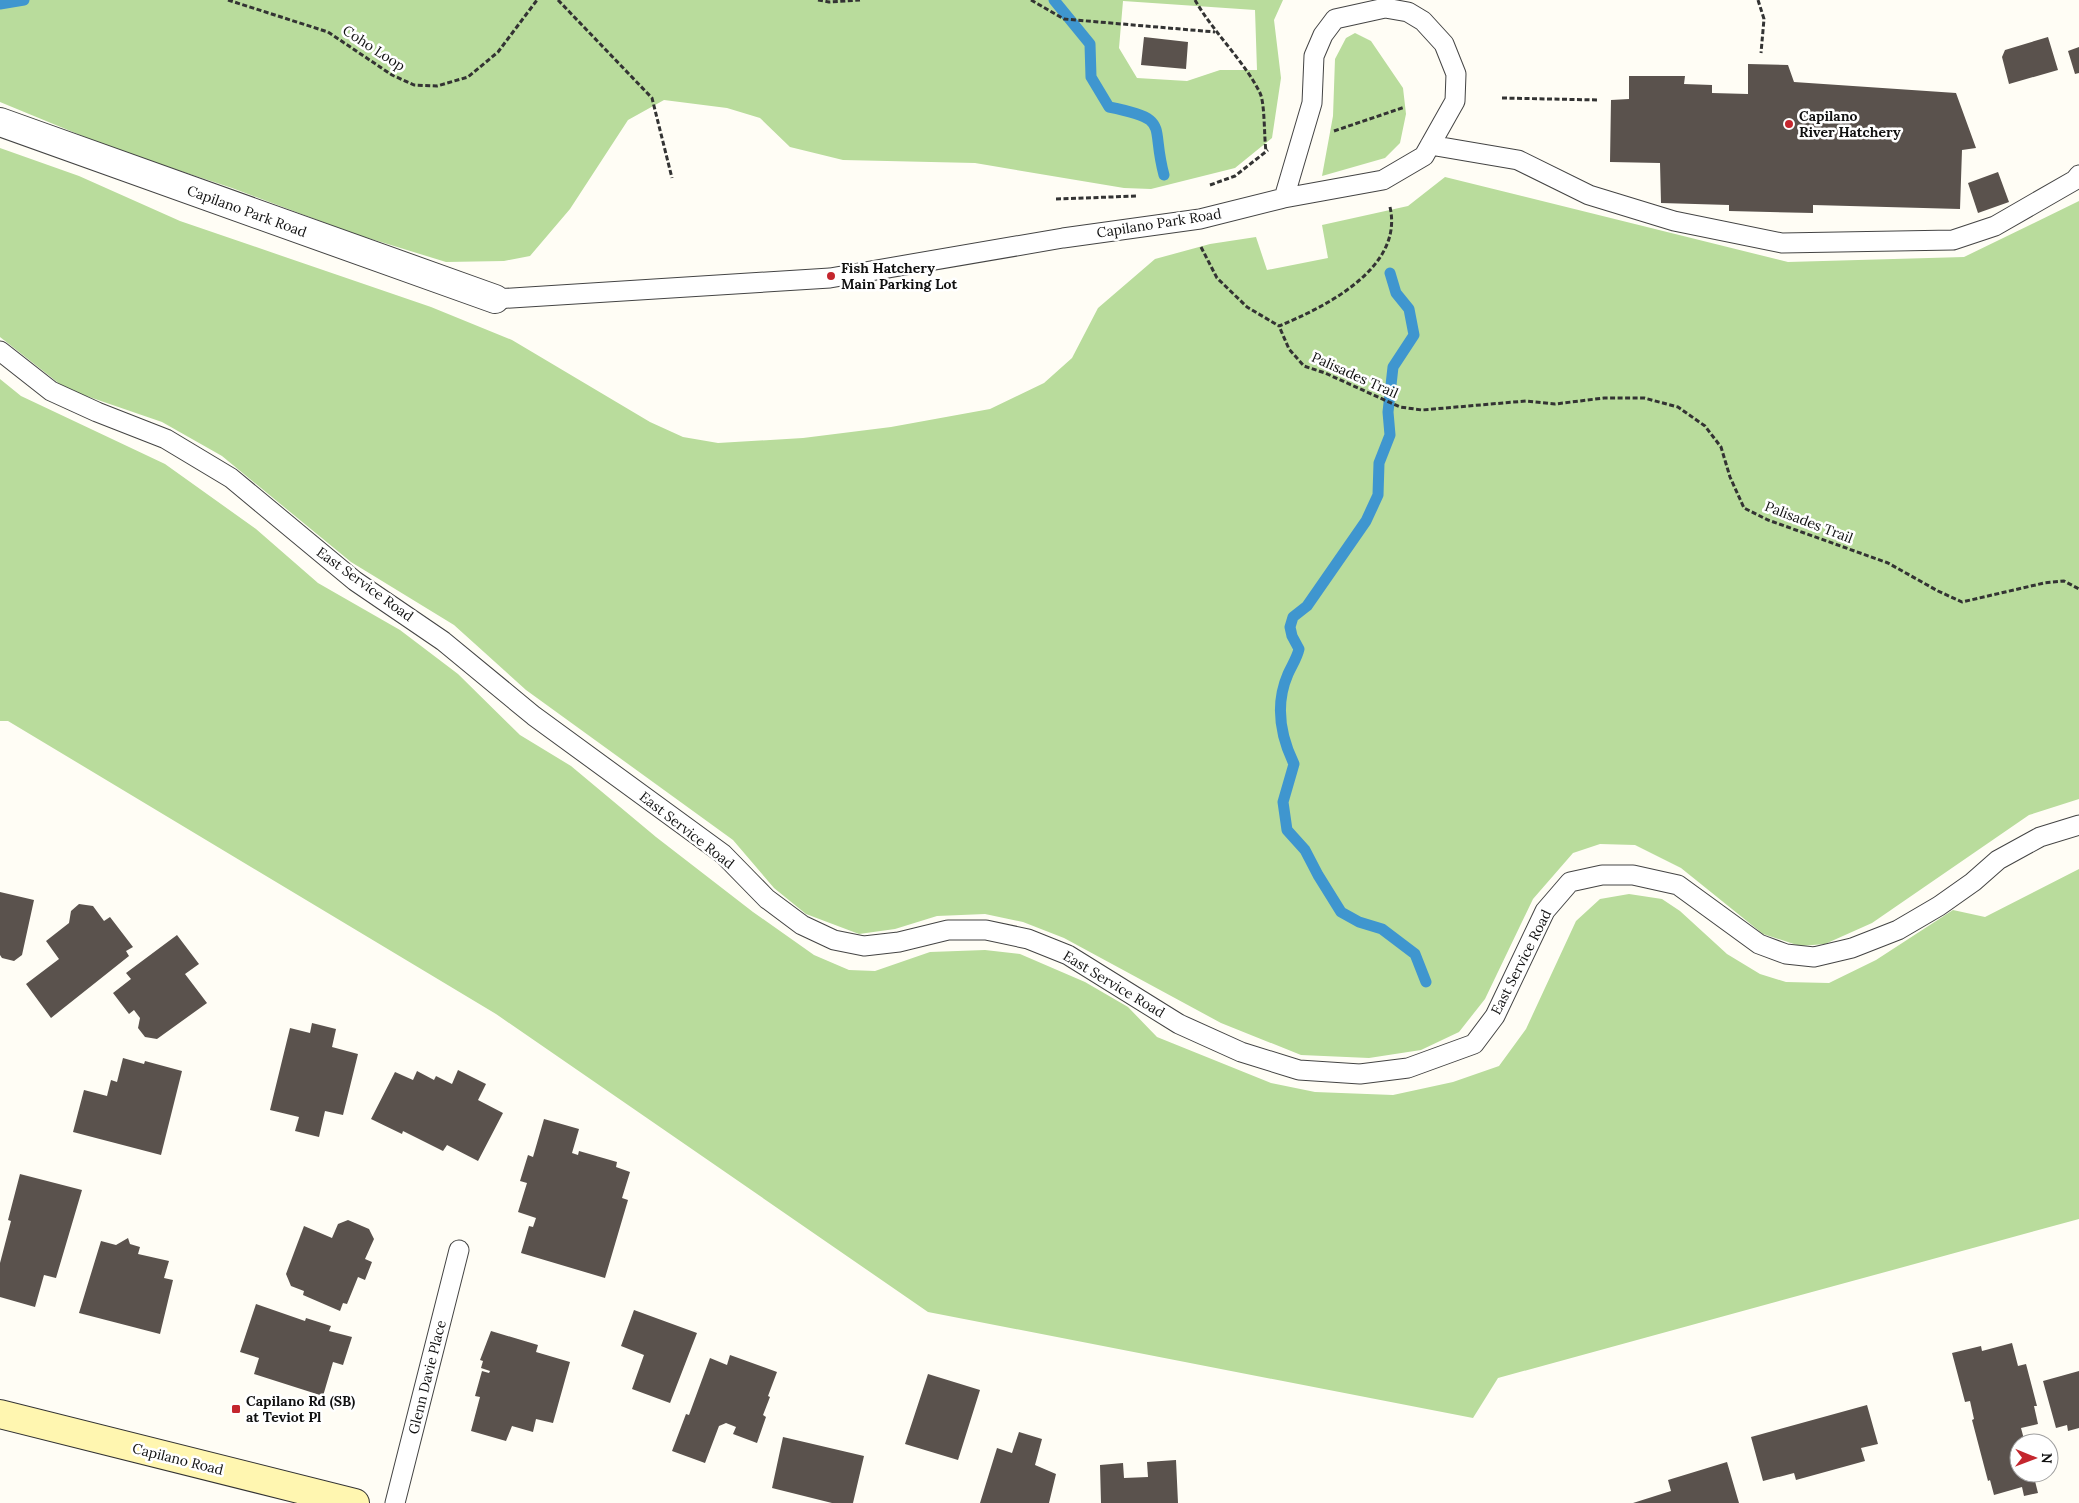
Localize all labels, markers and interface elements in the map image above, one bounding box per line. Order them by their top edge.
street label: Coho Loop [339,21,409,75]
place label: Capilano River Hatchery [1799,107,1901,141]
marker: Capilano River Hatchery [1783,118,1795,130]
street label: Capilano Park Road [185,181,309,241]
street label: Capilano Park Road [1095,204,1223,242]
place label: Fish Hatchery Main Parking Lot [841,259,957,293]
marker: Fish Hatchery Main Parking Lot [825,270,837,282]
street label: Palisades Trail [1309,348,1401,402]
street label: Palisades Trail [1762,497,1856,547]
street label: East Service Road [313,543,417,625]
street label: East Service Road [636,787,738,873]
street label: East Service Road [1487,907,1555,1017]
street label: East Service Road [1060,947,1168,1021]
street label: Glenn Davie Place [404,1318,450,1436]
place label: Capilano Rd (SB) at Teviot Pl [246,1392,355,1426]
marker: Capilano Rd (SB) at Teviot Pl [230,1403,242,1415]
north arrow [2009,1433,2059,1483]
street label: Capilano Road [131,1439,225,1479]
text: N [2038,1453,2056,1464]

